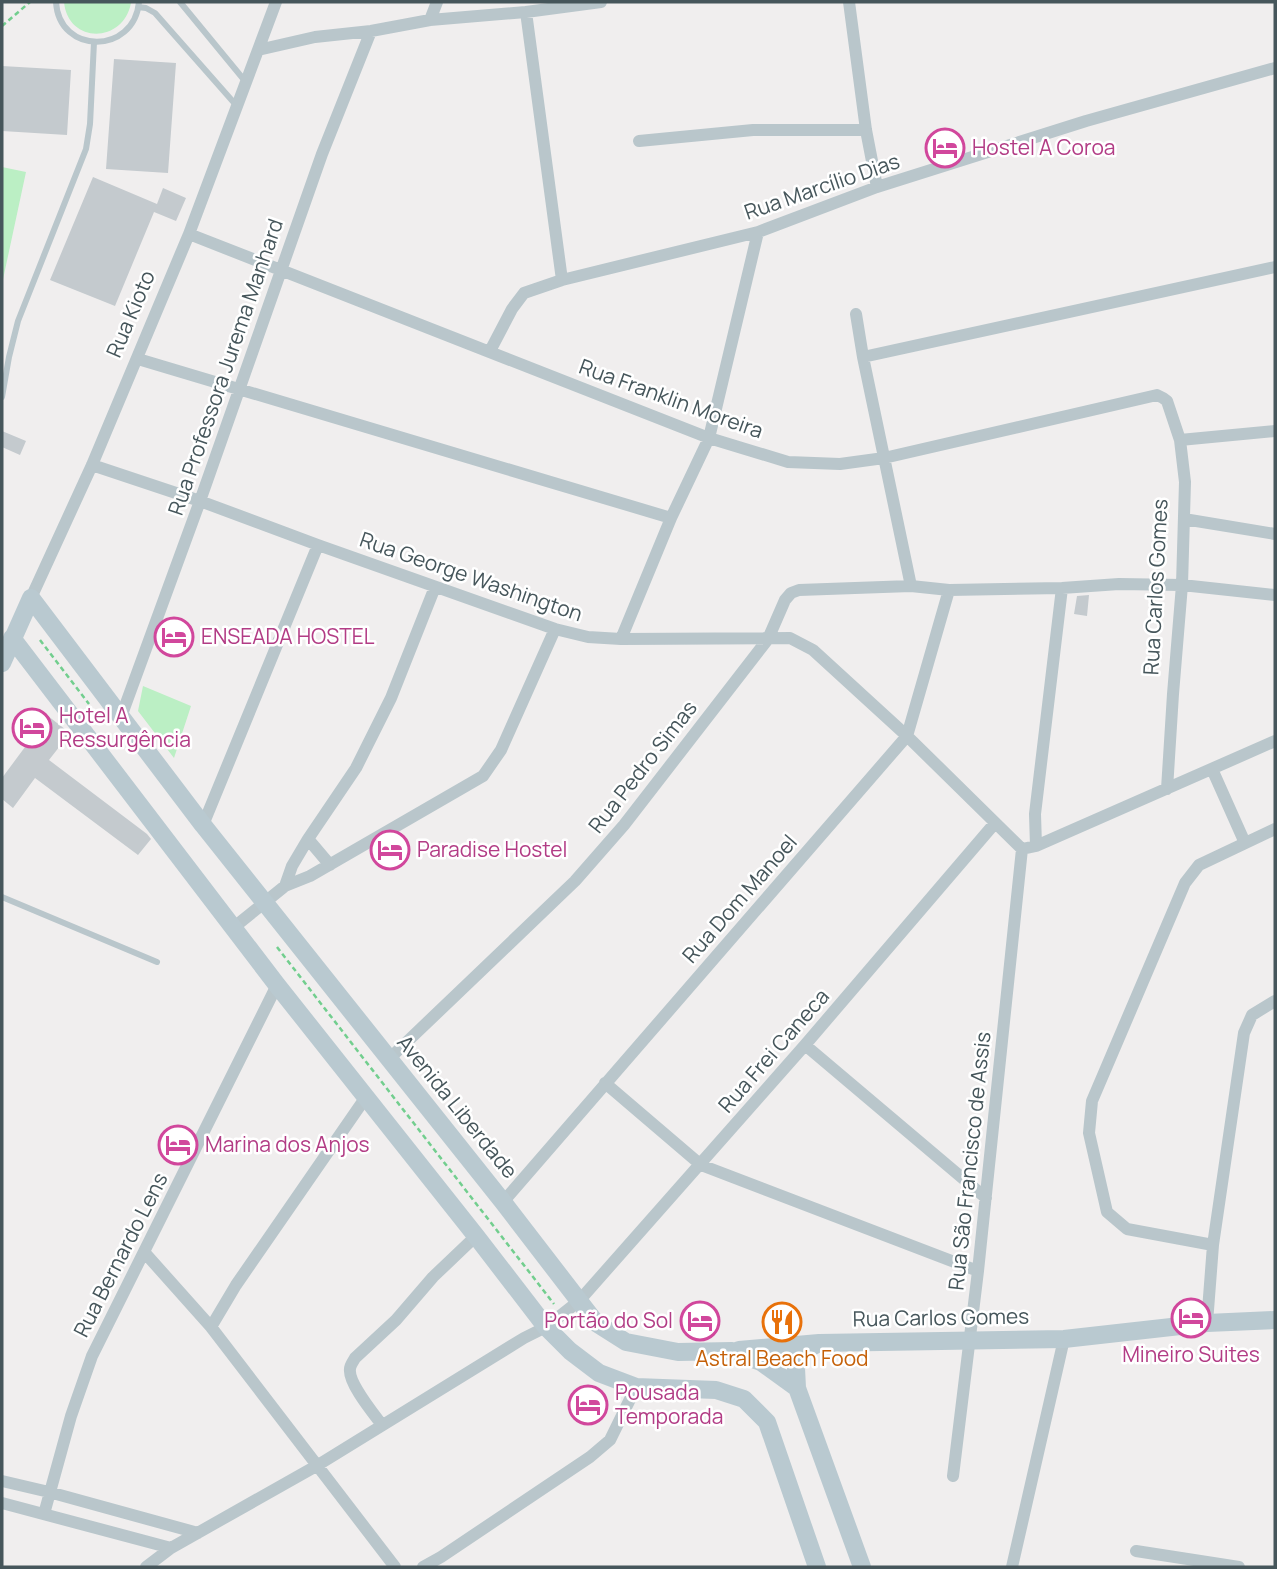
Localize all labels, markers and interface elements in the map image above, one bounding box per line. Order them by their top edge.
hotel icon: Hostel A Coroa [924,127,966,169]
place label: Hostel A Coroa [972,133,1115,161]
street label: Rua Marcílio Dias [740,146,903,226]
street label: Rua Professora Jurema Manhard [161,215,289,519]
street label: Rua Kioto [99,266,161,361]
street label: Rua Franklin Moreira [576,352,767,444]
street label: Rua Carlos Gomes [1136,498,1174,676]
street label: Rua George Washington [356,525,586,627]
hotel icon: ENSEADA HOSTEL [153,616,195,658]
place label: ENSEADA HOSTEL [201,622,375,650]
street label: Rua Pedro Simas [582,694,703,839]
place label: Hotel A Ressurgência [59,701,191,753]
hotel icon: Hotel A Ressurgência [11,707,53,749]
street label: Rua Dom Manoel [676,828,803,968]
hotel icon: Paradise Hostel [369,829,411,871]
place label: Paradise Hostel [417,835,567,863]
street label: Rua Frei Caneca [712,982,835,1118]
street label: Avenida Liberdade [391,1029,524,1184]
street label: Rua São Francisco de Assis [941,1030,997,1292]
hotel icon: Marina dos Anjos [157,1124,199,1166]
place label: Marina dos Anjos [205,1130,370,1158]
street label: Rua Bernardo Lens [67,1168,174,1342]
hotel icon: Mineiro Suites [1170,1297,1212,1339]
hotel icon: Portão do Sol [679,1300,721,1342]
restaurant icon: Astral Beach Food [761,1301,803,1343]
street label: Rua Carlos Gomes [852,1301,1029,1333]
place label: Portão do Sol [544,1306,673,1334]
place label: Mineiro Suites [1122,1340,1260,1368]
place label: Astral Beach Food [695,1344,869,1372]
place label: Pousada Temporada [615,1378,723,1430]
hotel icon: Pousada Temporada [567,1384,609,1426]

